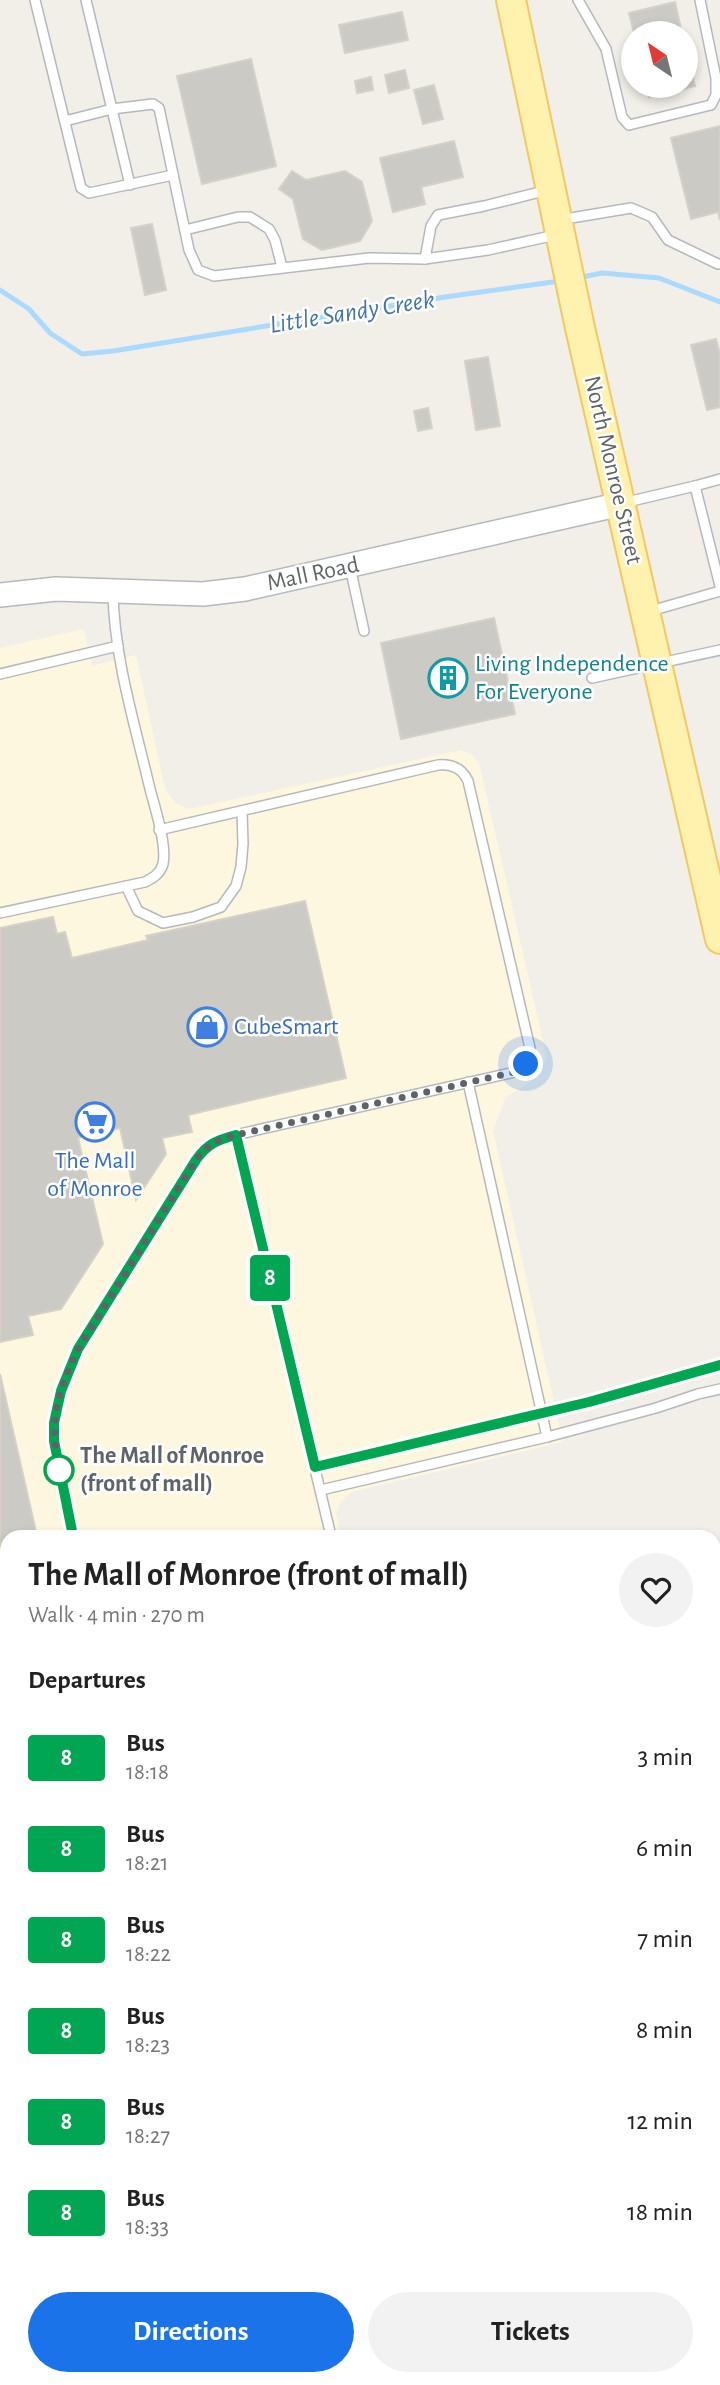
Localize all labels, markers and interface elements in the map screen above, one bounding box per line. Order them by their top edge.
north arrow [621,21,698,98]
map controls [621,21,698,98]
water label: Little Sandy Creek [268,286,436,338]
street label: North Monroe Street [580,374,646,567]
street label: Mall Road [265,553,361,595]
place label: Living Independence For Everyone [475,652,669,704]
building icon: Living Independence For Everyone [427,657,469,699]
shop icon: CubeSmart [186,1006,228,1048]
place label: CubeSmart [234,1015,339,1039]
your location [508,1046,543,1081]
supermarket icon: The Mall of Monroe [74,1101,116,1143]
place label: The Mall of Monroe [47,1149,143,1201]
line badge: 8 [247,1255,293,1301]
text: 8 [264,1266,276,1290]
place label: The Mall of Monroe (front of mall) [80,1444,264,1496]
marker: The Mall of Monroe (front of mall) [44,1455,74,1485]
button: heart [619,1553,693,1627]
text: The Mall of Monroe (front of mall) [28,1559,469,1592]
text: Walk · 4 min · 270 m [28,1604,205,1627]
text: Departures [28,1667,146,1693]
text: Bus [126,1730,165,1756]
text: 3 min [637,1744,693,1770]
text: 8 [61,1746,72,1770]
text: 18:18 [126,1761,169,1784]
text: Bus [126,1821,165,1847]
text: 6 min [636,1835,693,1861]
text: 8 [61,1837,72,1861]
text: 18:21 [126,1852,168,1875]
text: Bus [126,1912,165,1938]
text: 7 min [637,1926,693,1952]
text: 8 [61,1928,72,1952]
text: 18:22 [126,1943,171,1966]
text: Bus [126,2003,165,2029]
text: 8 min [636,2017,693,2043]
text: 8 [61,2019,72,2043]
text: 18:23 [126,2034,170,2057]
text: Bus [126,2094,165,2120]
text: 12 min [627,2108,693,2134]
text: 8 [61,2110,72,2134]
text: 18:27 [126,2125,170,2148]
text: Bus [126,2185,165,2211]
text: 18 min [627,2199,693,2225]
text: 8 [61,2201,72,2225]
text: 18:33 [126,2216,169,2239]
button: Directions [28,2292,354,2372]
button: Tickets [368,2292,693,2372]

